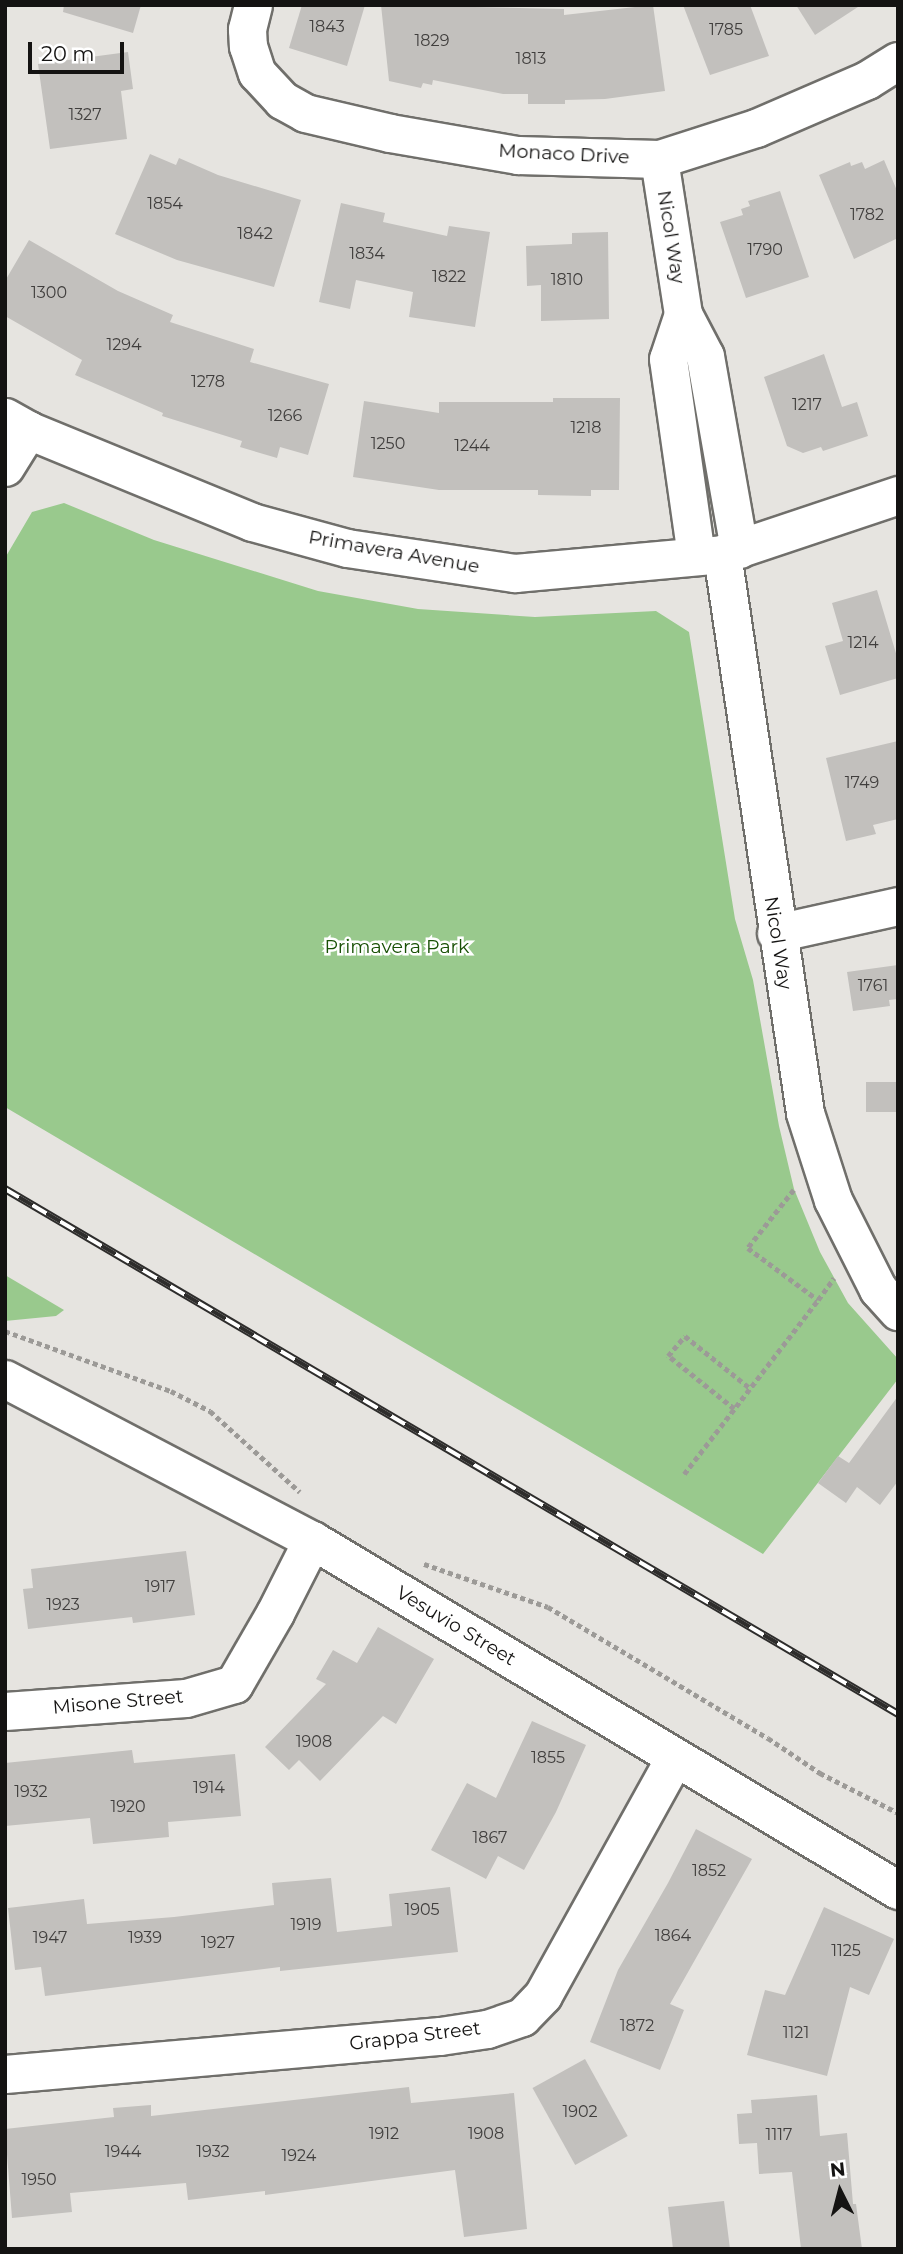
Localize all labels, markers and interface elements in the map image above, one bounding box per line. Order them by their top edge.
house number: 1843 [309,17,345,37]
house number: 1785 [709,20,743,40]
scale bar [32,28,128,72]
house number: 1829 [415,31,449,51]
text: 20 m [41,41,95,66]
house number: 1813 [516,49,546,69]
house number: 1327 [68,105,102,125]
street label: Monaco Drive [498,139,630,169]
street label: Nicol Way [652,189,690,285]
house number: 1854 [147,194,183,214]
house number: 1782 [850,205,884,225]
house number: 1842 [237,224,273,244]
house number: 1790 [747,240,783,260]
house number: 1834 [349,244,385,264]
house number: 1822 [432,267,466,287]
house number: 1810 [551,270,583,290]
house number: 1300 [31,283,67,303]
house number: 1294 [106,335,142,355]
house number: 1278 [191,372,225,392]
house number: 1217 [792,395,822,415]
house number: 1266 [268,406,302,426]
house number: 1218 [571,418,601,438]
house number: 1250 [371,434,405,454]
house number: 1244 [454,436,490,456]
street label: Primavera Avenue [307,526,481,578]
house number: 1214 [847,633,879,653]
house number: 1749 [845,773,879,793]
street label: Nicol Way [759,895,797,991]
park label: Primavera Park [325,936,469,958]
house number: 1761 [858,976,888,996]
house number: 1917 [145,1577,175,1597]
street label: Vesuvio Street [392,1581,520,1671]
house number: 1923 [46,1595,80,1615]
street label: Misone Street [52,1685,184,1719]
house number: 1908 [296,1732,332,1752]
house number: 1855 [531,1748,565,1768]
house number: 1914 [193,1778,225,1798]
house number: 1932 [14,1782,48,1802]
house number: 1920 [110,1797,146,1817]
house number: 1867 [472,1828,508,1848]
house number: 1852 [692,1861,726,1881]
house number: 1905 [404,1900,440,1920]
house number: 1919 [290,1915,322,1935]
house number: 1864 [655,1926,691,1946]
house number: 1947 [33,1928,67,1948]
house number: 1939 [128,1928,162,1948]
house number: 1927 [201,1933,235,1953]
house number: 1125 [831,1941,861,1961]
house number: 1872 [620,2016,654,2036]
street label: Grappa Street [348,2017,482,2055]
house number: 1121 [783,2023,809,2043]
house number: 1902 [562,2102,598,2122]
house number: 1912 [369,2124,399,2144]
house number: 1908 [468,2124,504,2144]
house number: 1117 [766,2125,792,2145]
house number: 1944 [105,2142,141,2162]
house number: 1932 [196,2142,230,2162]
house number: 1924 [282,2146,316,2166]
north arrow [805,2156,875,2226]
text: N [829,2157,847,2182]
house number: 1950 [21,2170,57,2190]

